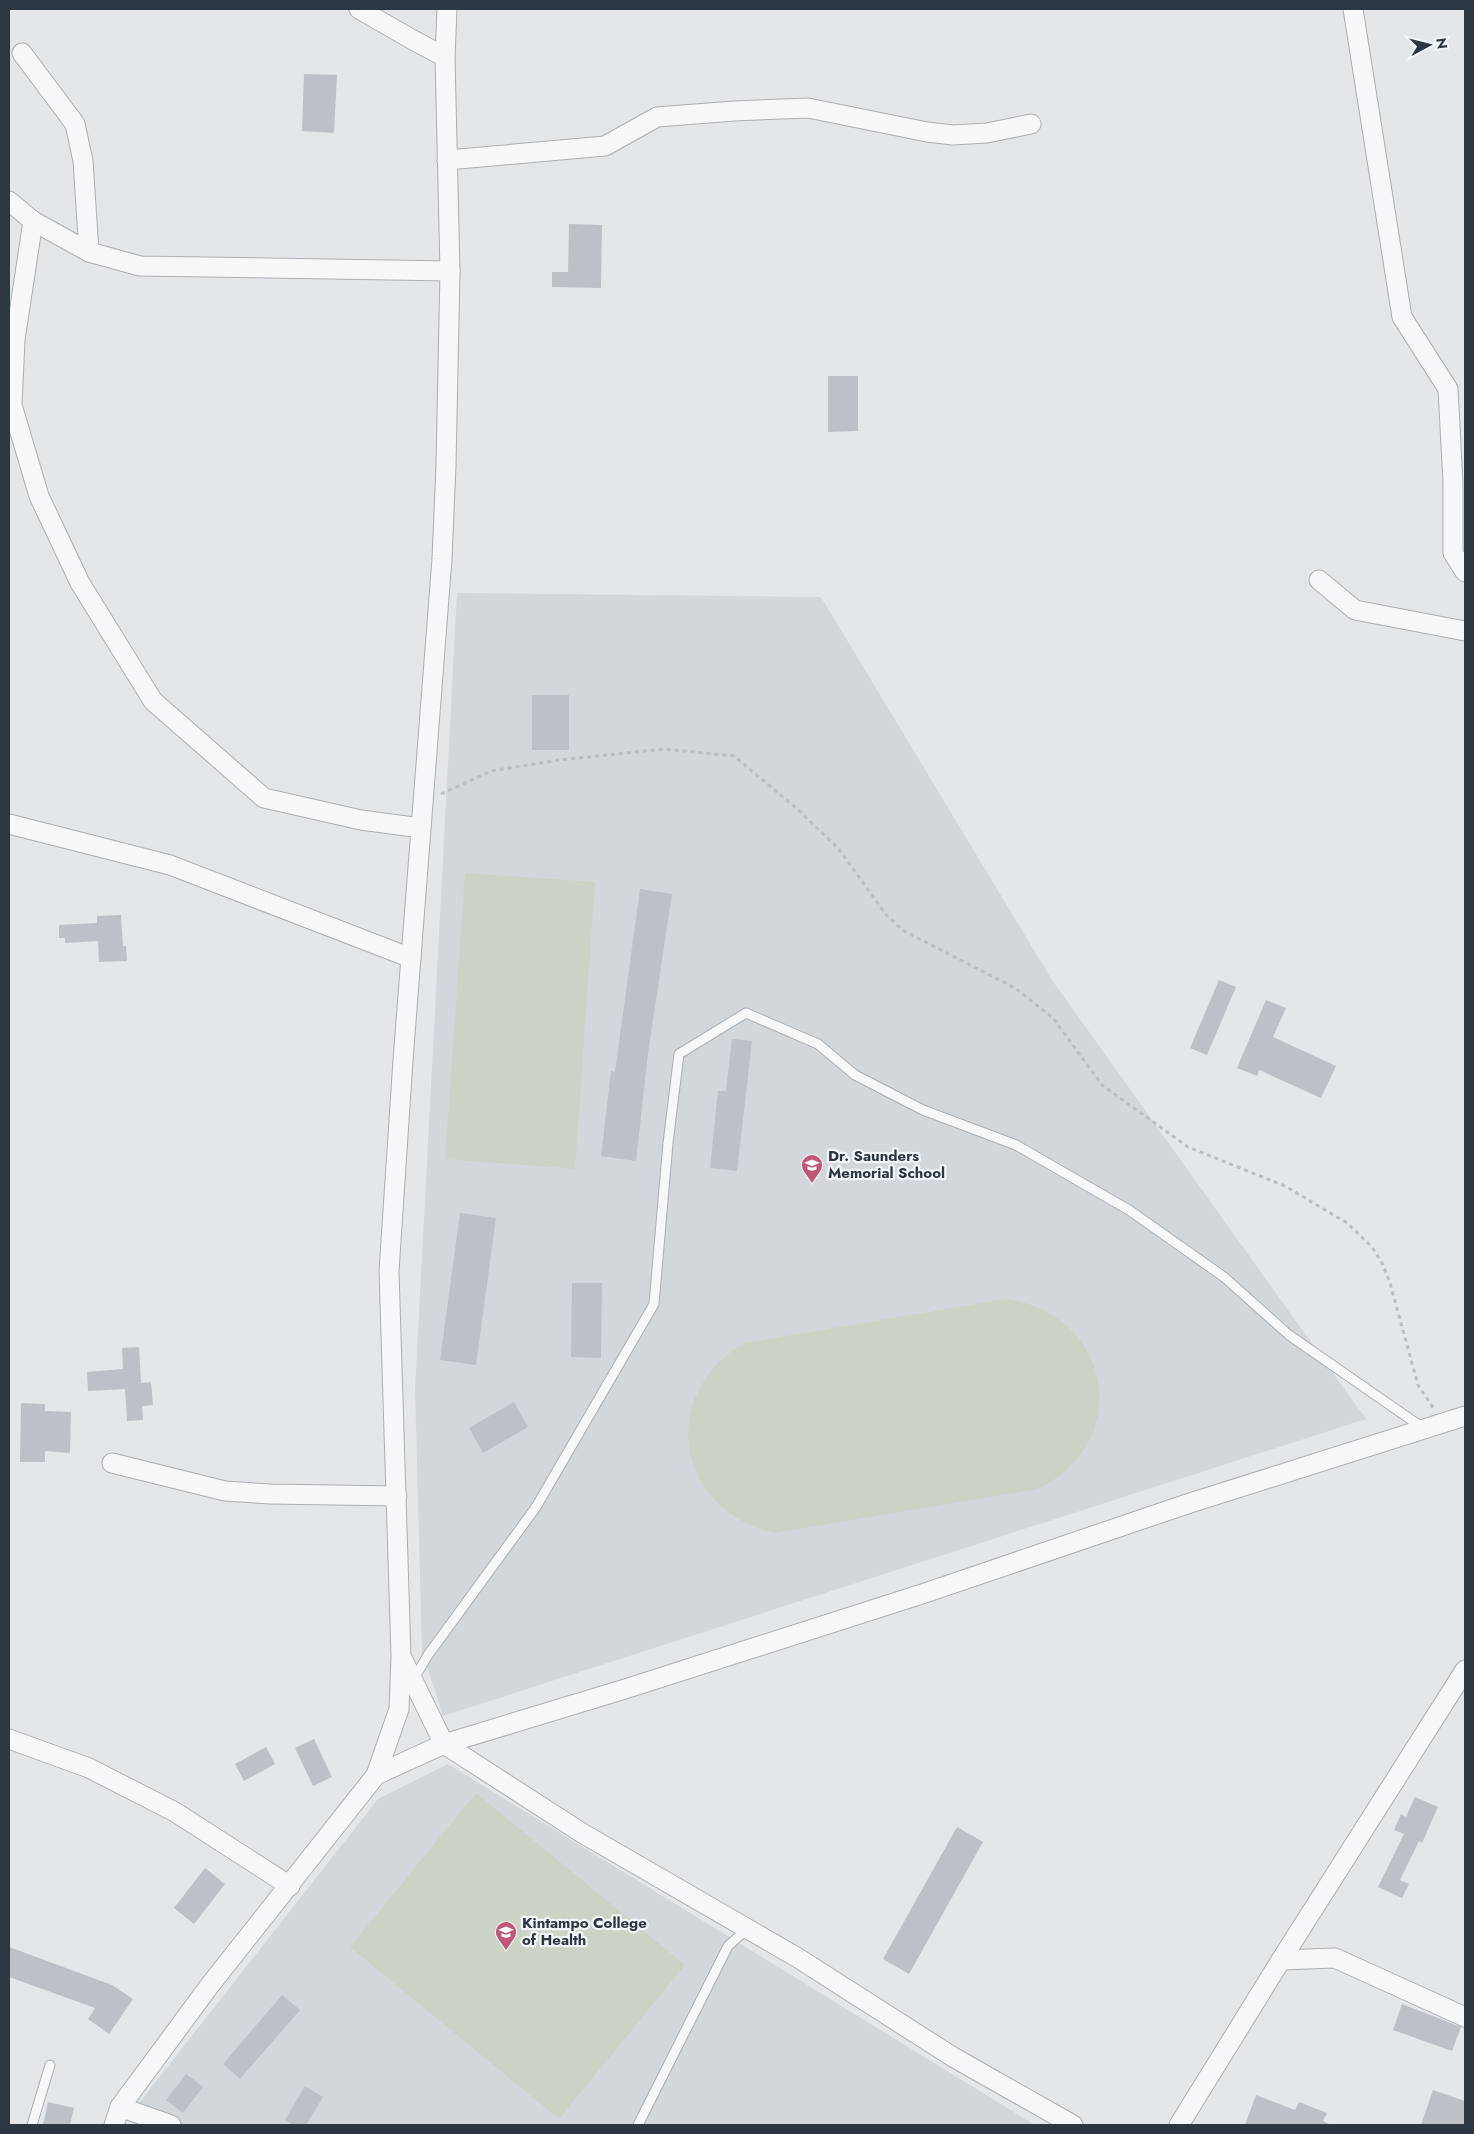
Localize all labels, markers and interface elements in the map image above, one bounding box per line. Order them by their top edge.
north arrow [1404,20,1454,70]
text: N [1431,37,1453,50]
place label: Dr. Saunders Memorial School [828,1145,945,1184]
school or university icon: Dr. Saunders Memorial School [800,1153,824,1184]
place label: Kintampo College of Health [522,1912,647,1951]
school or university icon: Kintampo College of Health [494,1920,518,1951]

